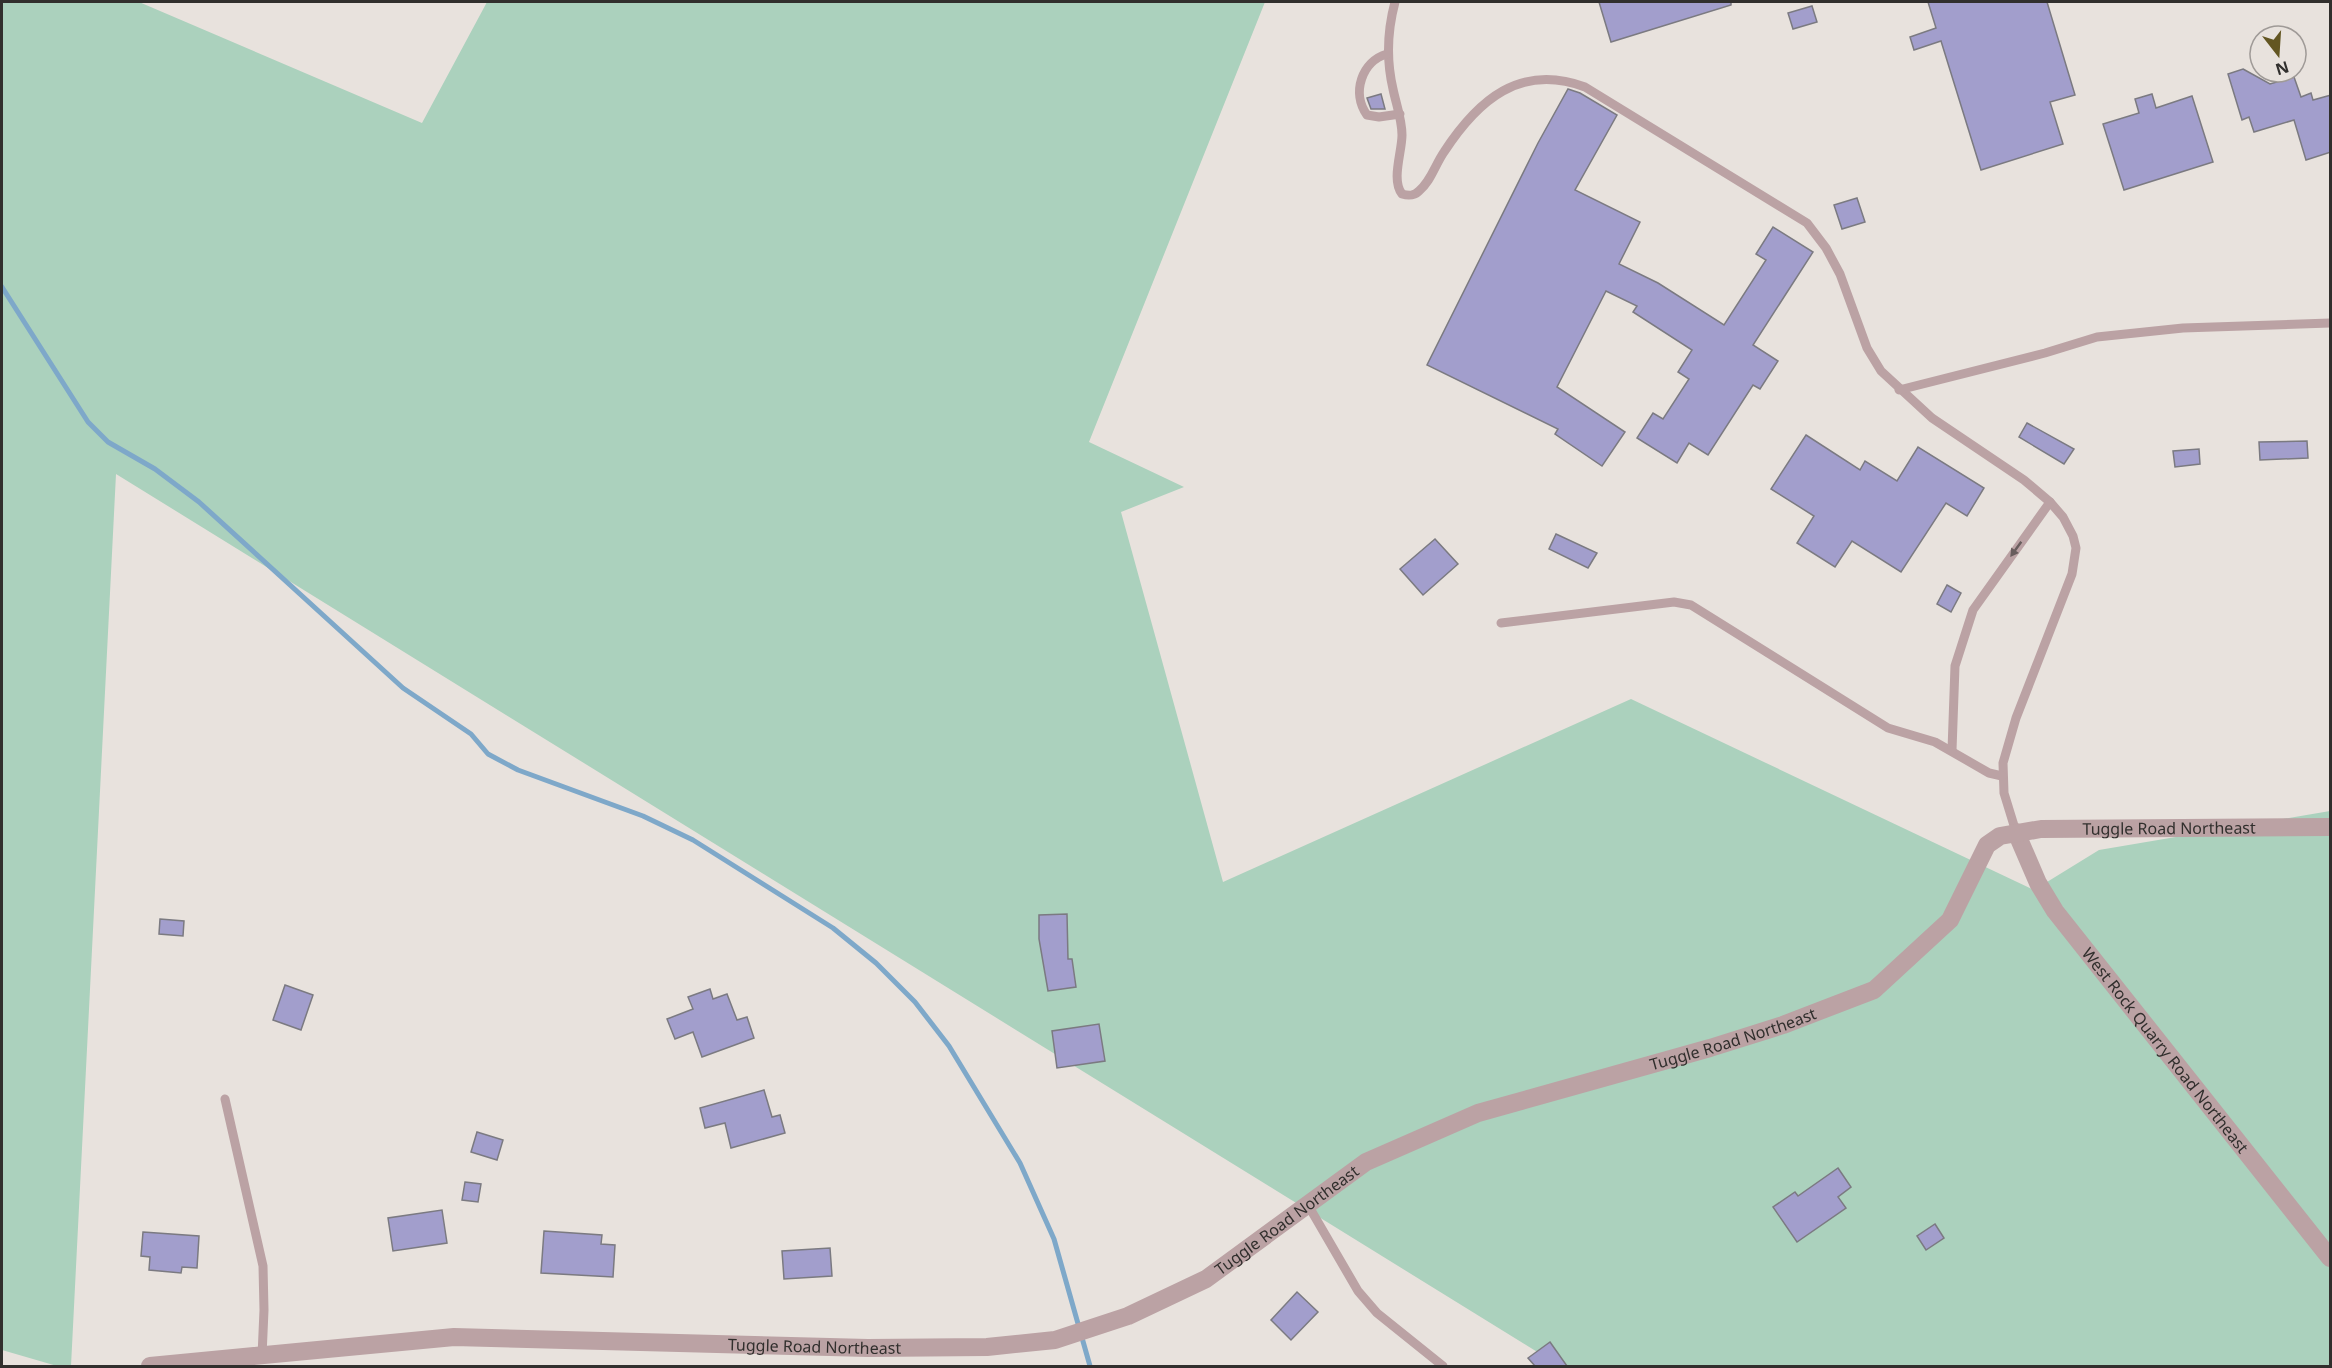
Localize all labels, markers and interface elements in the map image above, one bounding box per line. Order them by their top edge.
north arrow [2248,24,2308,84]
text: N [2273,56,2292,81]
one-way arrow [2010,541,2022,557]
street label: Tuggle Road Northeast [2082,817,2256,840]
street label: West Rock Quarry Road Northeast [2077,943,2254,1158]
street label: Tuggle Road Northeast [1647,1002,1819,1075]
street label: Tuggle Road Northeast [1210,1160,1363,1280]
street label: Tuggle Road Northeast [728,1333,901,1359]

